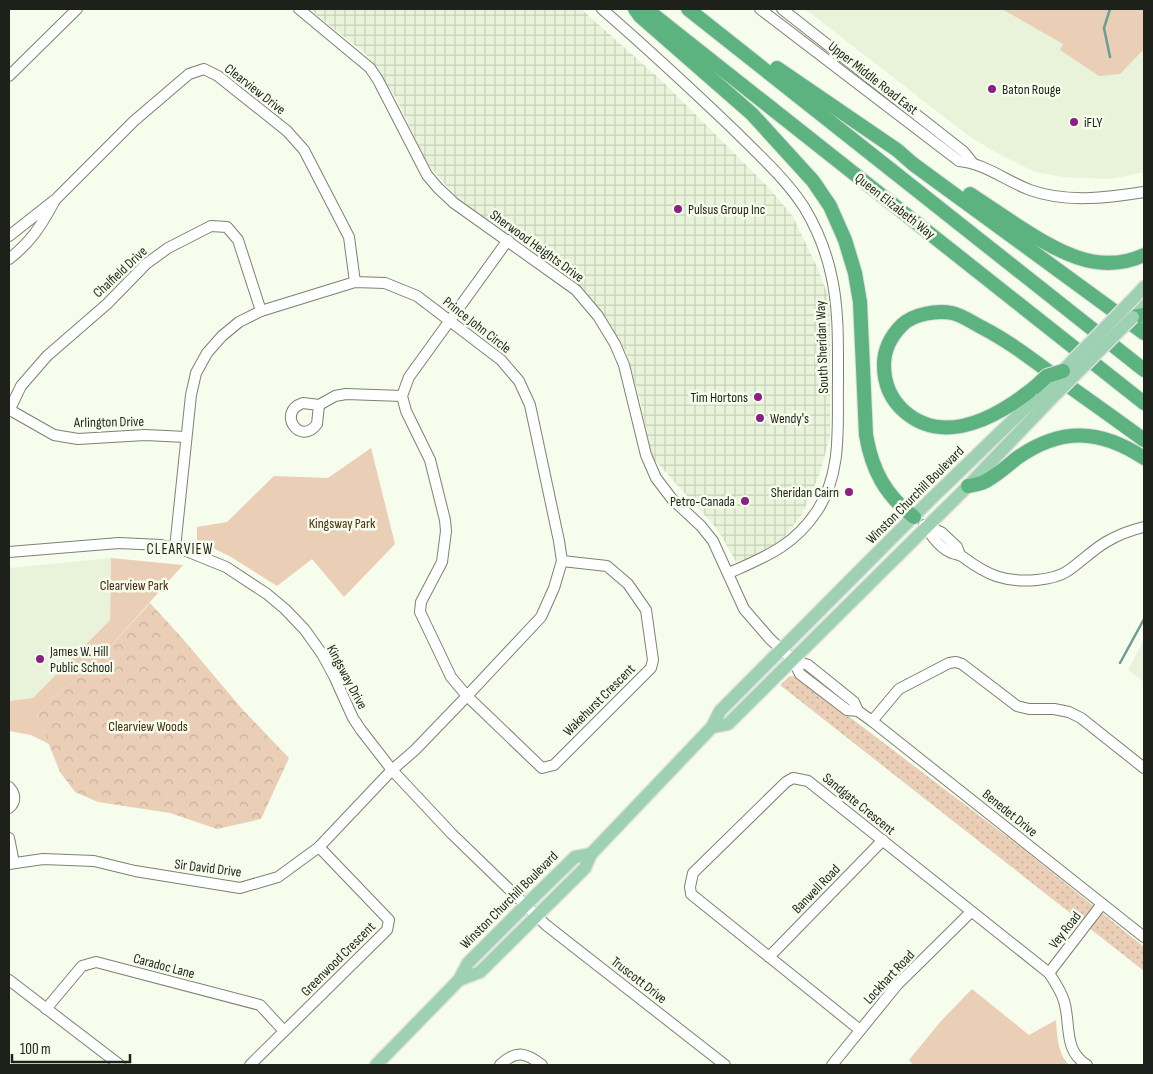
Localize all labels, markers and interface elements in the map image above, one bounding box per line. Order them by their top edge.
street label: Upper Middle Road East [825,38,921,118]
street label: Clearview Drive [221,60,289,118]
place label: Baton Rouge [1002,81,1061,98]
marker: Baton Rouge [986,83,998,95]
place label: iFLY [1084,114,1102,131]
marker: iFLY [1068,116,1080,128]
street label: Queen Elizabeth Way [851,169,939,243]
place label: Pulsus Group Inc [688,201,765,218]
marker: Pulsus Group Inc [672,203,684,215]
street label: Sherwood Heights Drive [487,206,587,286]
street label: Chalfield Drive [89,243,151,301]
street label: Prince John Circle [440,293,514,357]
street label: South Sheridan Way [812,300,832,394]
place label: Tim Hortons [690,389,748,406]
marker: Tim Hortons [752,391,764,403]
place label: Wendy's [770,410,809,427]
marker: Wendy's [754,412,766,424]
street label: Arlington Drive [73,413,144,431]
street label: Winston Churchill Boulevard [863,442,968,547]
place label: Sheridan Cairn [771,484,839,501]
marker: Sheridan Cairn [843,486,855,498]
place label: Petro-Canada [670,493,735,510]
marker: Petro-Canada [739,495,751,507]
park label: Kingsway Park [309,515,376,532]
district label: CLEARVIEW [147,540,213,559]
park label: Clearview Park [100,577,169,594]
street label: Kingsway Drive [323,642,371,712]
place label: James W. Hill Public School [49,643,113,676]
marker: James W. Hill Public School [34,653,46,665]
street label: Wakehurst Crescent [559,660,639,740]
park label: Clearview Woods [108,718,188,735]
street label: Sandgate Crescent [819,769,899,839]
street label: Benedet Drive [979,786,1041,840]
street label: Winston Churchill Boulevard [457,847,562,952]
street label: Sir David Drive [173,855,243,881]
street label: Banwell Road [788,861,844,917]
street label: Vey Road [1045,908,1085,952]
street label: Greenwood Crescent [297,918,379,1000]
street label: Lockhart Road [860,947,918,1007]
street label: Caradoc Lane [131,950,197,982]
street label: Truscott Drive [608,953,670,1007]
scale bar [12,1032,130,1064]
text: 100 m [20,1040,51,1059]

